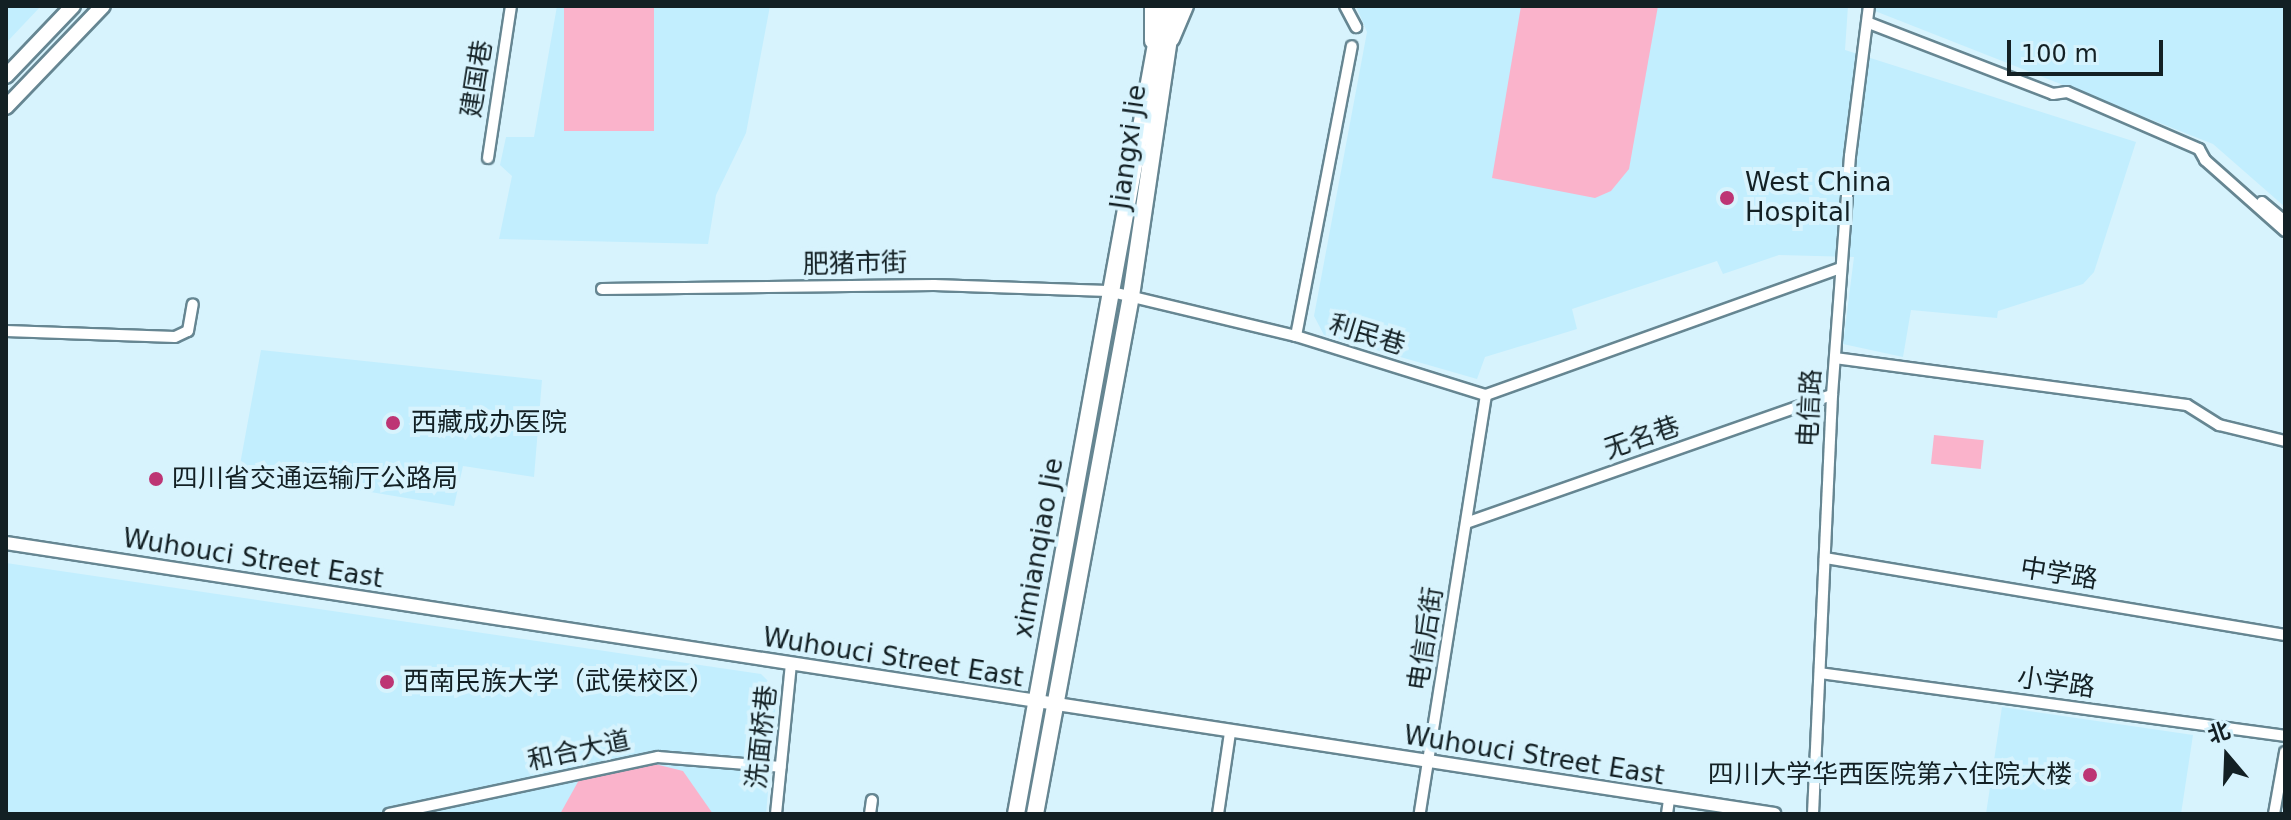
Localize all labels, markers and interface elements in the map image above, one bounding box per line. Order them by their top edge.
scale bar [2011,24,2167,74]
street label: 建国巷 [455,38,499,120]
text: 100 m [2021,40,2098,68]
street label: Jiangxi Jie [1105,83,1153,211]
place label: West China Hospital [1745,167,1891,228]
marker: West China Hospital [1716,187,1738,209]
street label: 肥猪市街 [803,247,907,281]
street label: 利民巷 [1325,309,1409,361]
street label: 电信路 [1792,368,1828,448]
place label: 西藏成办医院 [411,407,567,439]
street label: 无名巷 [1600,411,1684,465]
marker: 西藏成办医院 [382,412,404,434]
street label: ximianqiao Jie [1008,456,1070,640]
place label: 四川省交通运输厅公路局 [172,463,458,495]
marker: 四川省交通运输厅公路局 [147,470,165,488]
street label: Wuhouci Street East [121,523,385,595]
street label: 中学路 [2018,552,2100,596]
street label: 电信后街 [1402,585,1450,693]
street label: Wuhouci Street East [761,622,1025,694]
street label: 小学路 [2015,662,2097,704]
place label: 西南民族大学（武侯校区） [403,666,715,698]
marker: 西南民族大学（武侯校区） [378,673,396,691]
street label: 洗面桥巷 [741,684,783,790]
north arrow [2187,716,2267,796]
text: 北 [2205,717,2233,748]
street label: Wuhouci Street East [1402,720,1666,792]
street label: 和合大道 [525,725,633,777]
place label: 四川大学华西医院第六住院大楼 [1708,759,2072,791]
marker: 四川大学华西医院第六住院大楼 [2079,764,2101,786]

